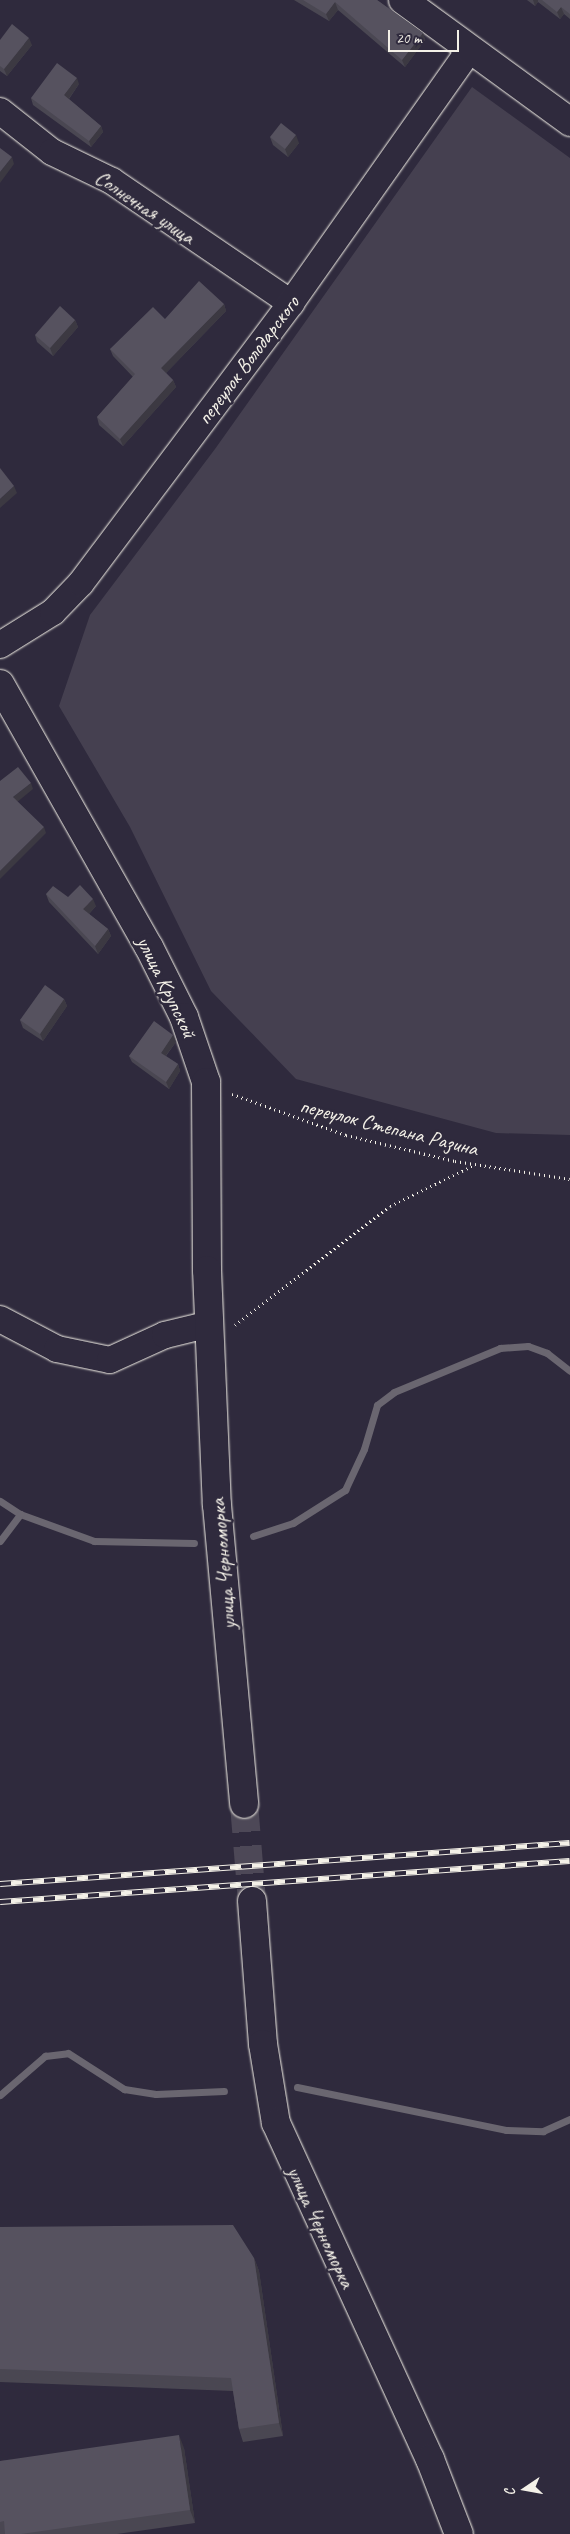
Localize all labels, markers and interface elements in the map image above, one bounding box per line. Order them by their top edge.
scale bar [390,20,461,52]
text: 20 m [396,29,422,48]
street label: Солнечная улица [90,164,200,250]
street label: переулок Володарского [191,291,305,429]
street label: улица Крупской [131,932,203,1042]
street label: переулок Степана Разина [298,1093,480,1161]
street label: улица Черноморка [205,1498,241,1630]
street label: улица Черноморка [282,2163,360,2291]
north arrow [500,2464,550,2514]
text: С [501,2487,519,2497]

